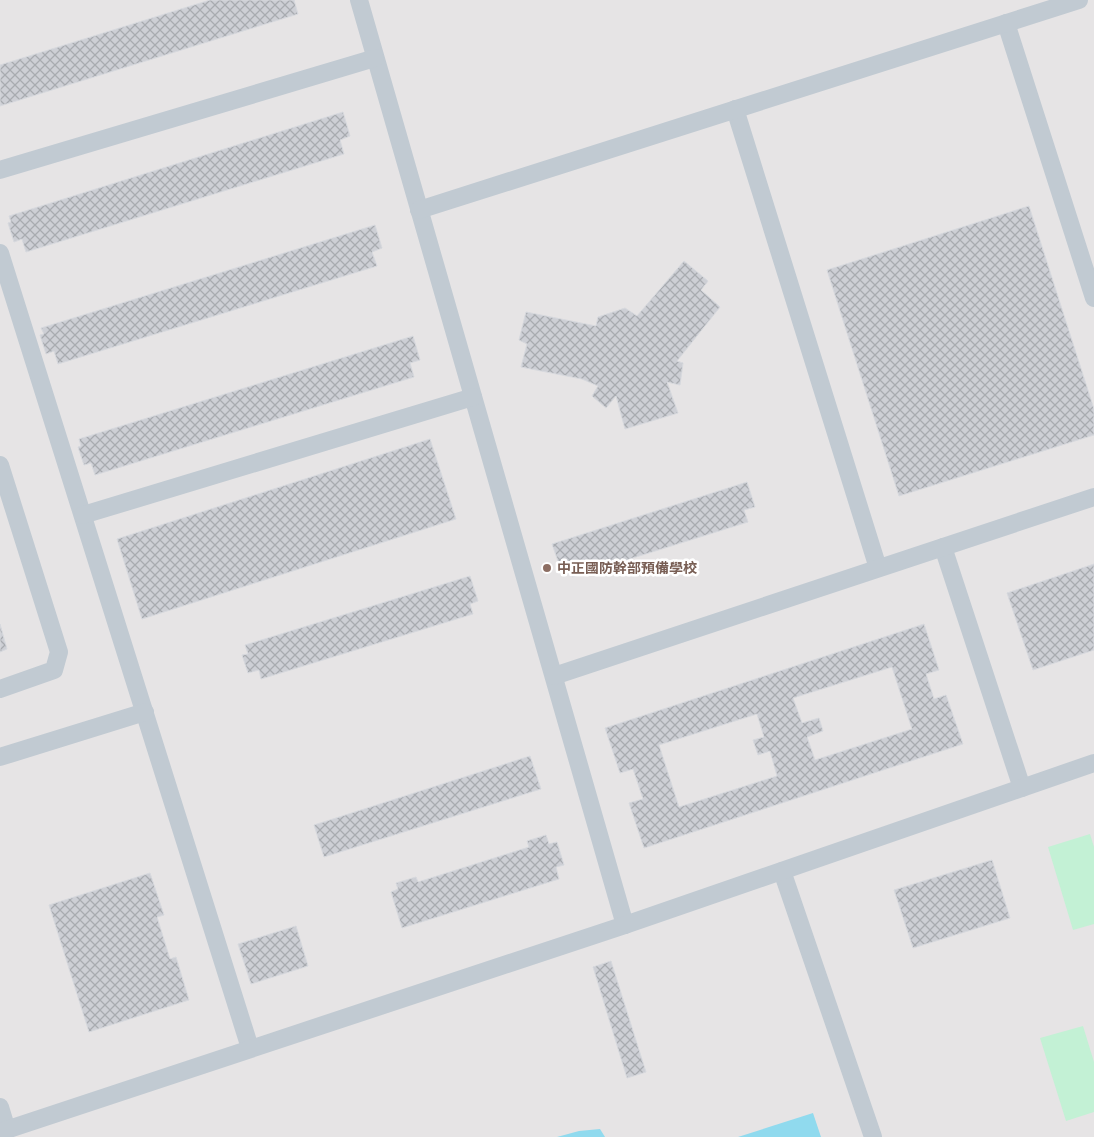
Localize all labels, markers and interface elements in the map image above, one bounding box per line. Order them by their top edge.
place label: 中正國防幹部預備學校 [557,558,697,578]
marker: 中正國防幹部預備學校 [541,562,553,574]

